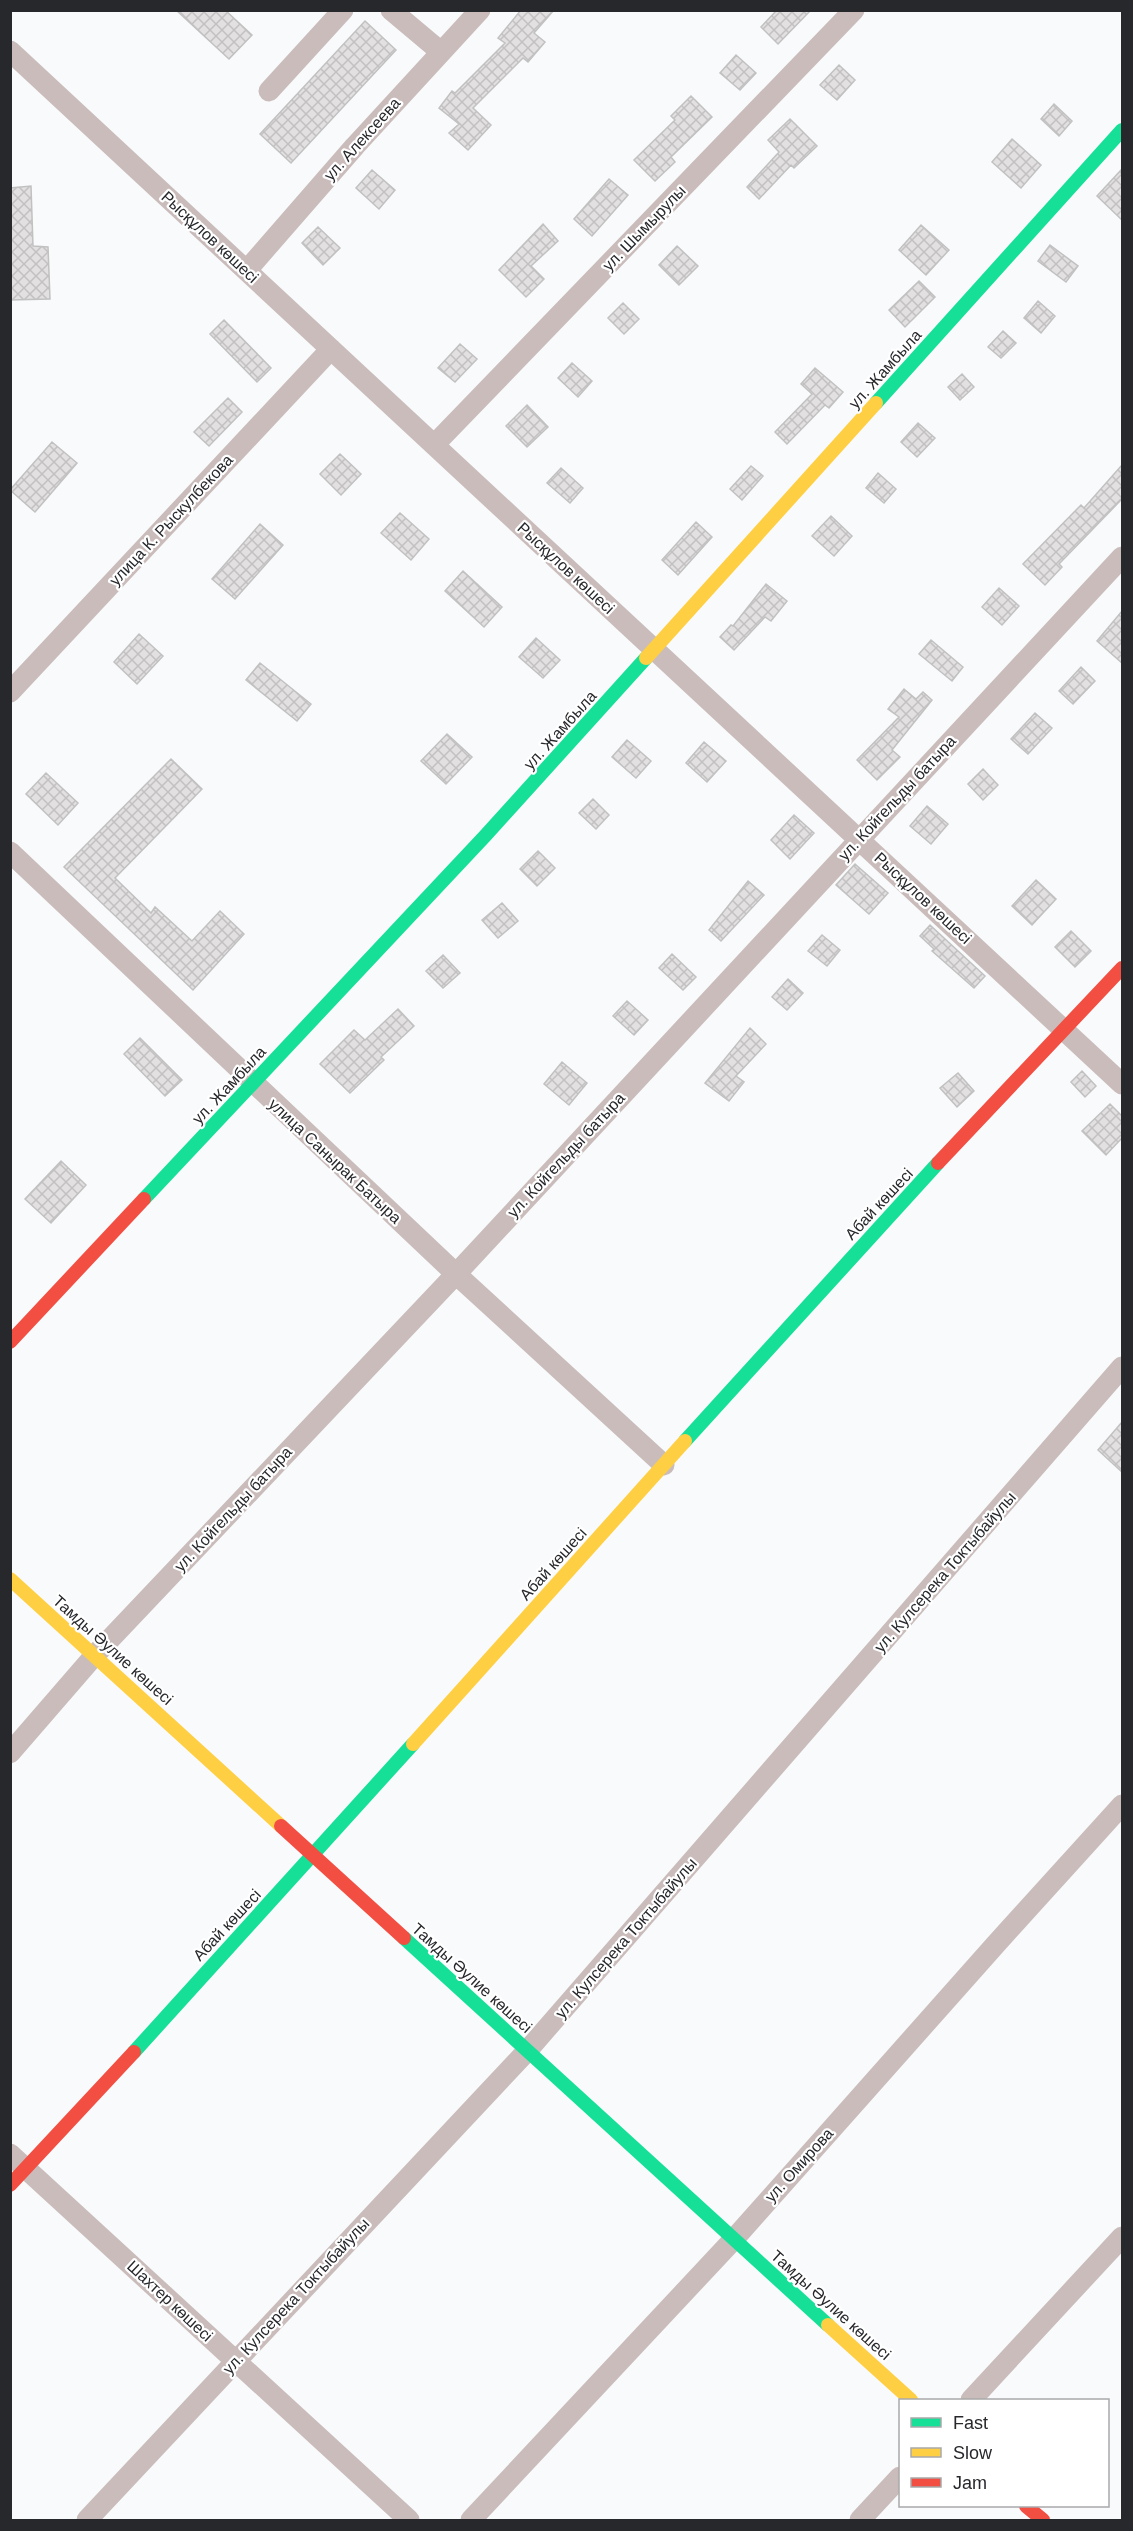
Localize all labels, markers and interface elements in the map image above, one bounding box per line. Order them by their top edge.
street label: ул. Алексеева [321,94,404,184]
street label: ул. Шымырулы [599,182,689,274]
street label: Рысқұлов көшесі [158,188,262,286]
street label: ул. Жамбыла [845,326,925,412]
street label: улица К. Рыскулбекова [106,451,236,589]
street label: Рысқұлов көшесі [514,519,618,617]
street label: ул. Жамбыла [520,687,600,773]
street label: ул. Койгельды батыра [835,732,959,864]
street label: Рысқұлов көшесі [871,849,975,947]
street label: ул. Жамбыла [189,1043,269,1127]
street label: ул. Койгельды батыра [504,1089,628,1221]
street label: улица Санырак Батыра [265,1095,405,1227]
street label: Абай көшесі [842,1165,916,1243]
street label: ул. Койгельды батыра [171,1443,295,1575]
street label: ул. Кулсерека Токтыбайулы [871,1489,1019,1655]
street label: Абай көшесі [516,1525,590,1603]
street label: Тамды Әулие көшесі [50,1592,176,1708]
street label: ул. Кулсерека Токтыбайулы [552,1855,700,2021]
street label: Абай көшесі [190,1886,264,1964]
street label: Тамды Әулие көшесі [409,1920,535,2036]
street label: ул. Омирова [761,2125,837,2205]
street label: ул. Кулсерека Токтыбайулы [219,2215,373,2377]
street label: Тамды Әулие көшесі [768,2247,894,2363]
street label: Шахтер көшесі [124,2257,216,2345]
legend [899,2399,1109,2507]
text: Fast [953,2413,988,2433]
text: Slow [953,2443,993,2463]
text: Jam [953,2473,987,2493]

